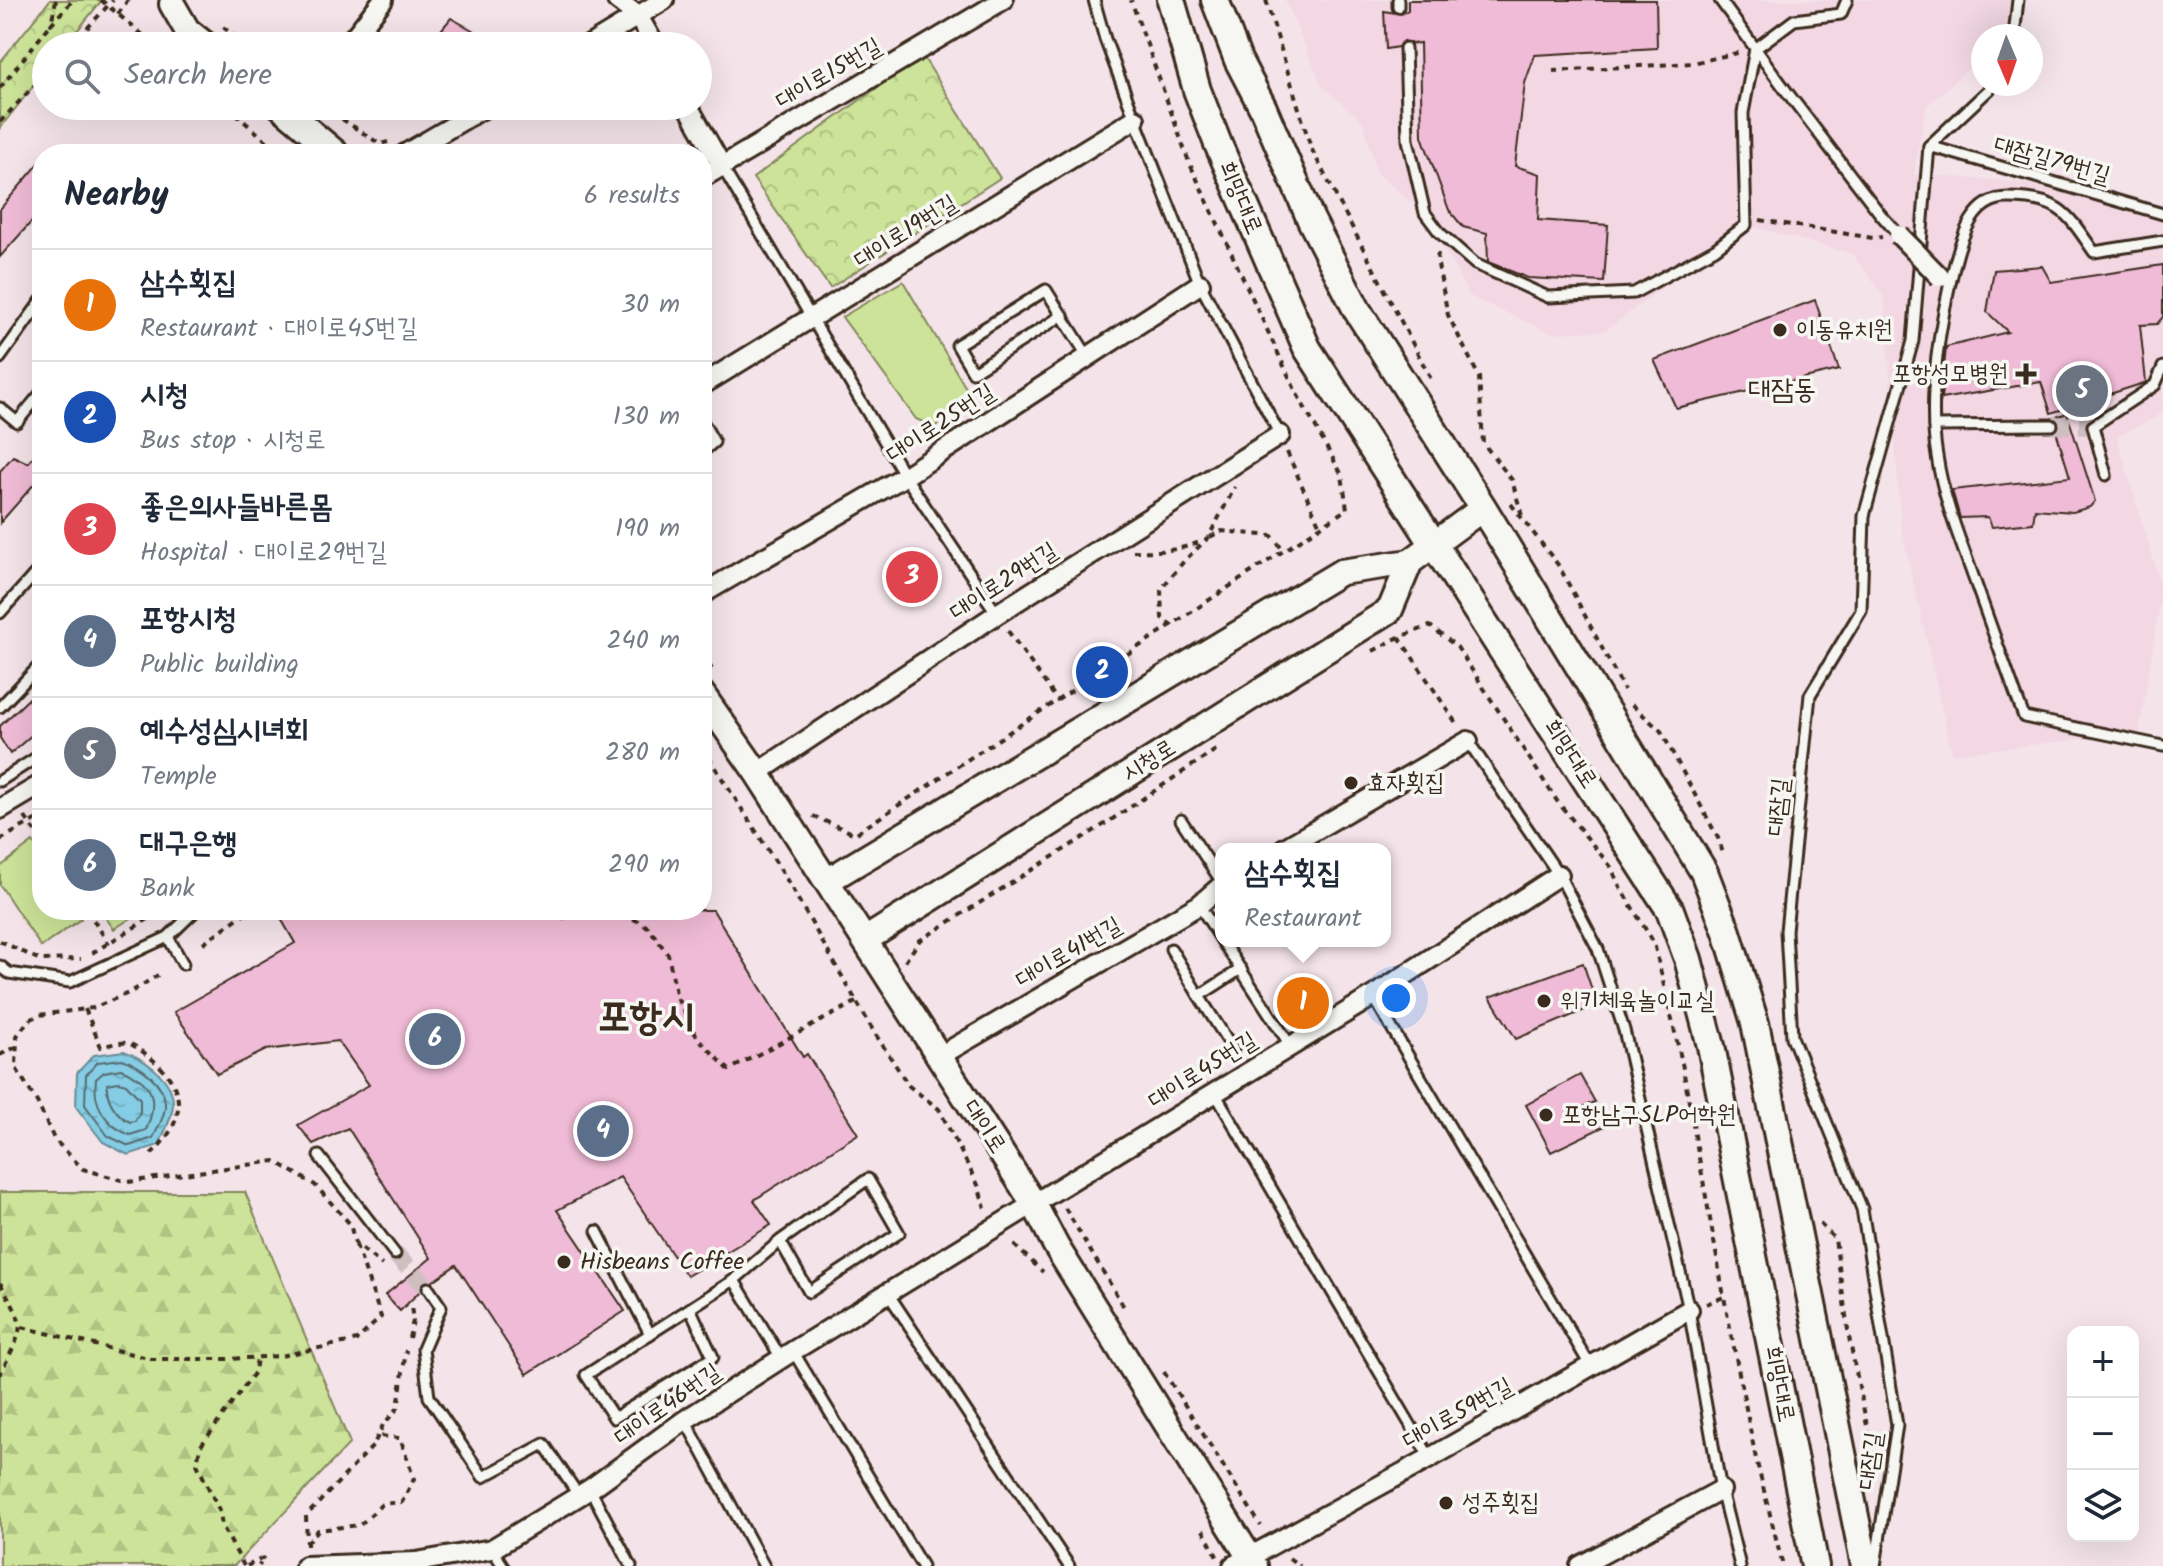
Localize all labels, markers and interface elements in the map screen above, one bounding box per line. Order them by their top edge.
north arrow [1971,24,2043,96]
street label: 대이로15번길 [769,28,889,120]
search box [32,32,712,120]
text: Search here [124,52,272,100]
icon: search [60,54,104,98]
street label: 대잠길79번길 [1989,126,2115,196]
street label: 희망대로 [1207,155,1273,241]
text: Nearby [64,169,169,223]
text: 6 results [584,175,680,217]
street label: 대이로19번길 [847,185,965,279]
text: 삼수횟집 [140,260,237,308]
text: 1 [86,284,94,326]
text: 30 m [621,284,680,326]
text: Restaurant · 대이로45번길 [140,308,417,350]
place label: 이동유치원 [1796,311,1893,350]
marker: 이동유치원 [1771,321,1789,339]
place label: 포항성모병원 [1892,355,2008,394]
pin: 5 [2056,361,2108,421]
marker: 포항성모병원 [2015,363,2037,385]
district label: 대잠동 [1748,368,1816,413]
text: 시청 [140,372,188,420]
street label: 대이로25번길 [879,374,1003,474]
text: 2 [82,396,98,438]
text: 130 m [613,396,680,438]
text: Bus stop · 시청로 [140,420,326,462]
text: 좋은의사들바른몸 [140,484,333,532]
text: 3 [83,508,97,550]
text: 190 m [615,508,680,550]
text: Hospital · 대이로29번길 [140,532,387,574]
street label: 대이로29번길 [942,532,1066,632]
pin: 3 [886,547,938,607]
text: 포항시청 [140,596,237,644]
text: 4 [83,620,97,662]
text: 240 m [606,620,680,662]
pin: 2 [1076,642,1128,702]
text: Public building [140,644,299,686]
text: 예수성심시녀회 [140,708,309,756]
street label: 희망대로 [1533,711,1607,797]
street label: 시청로 [1114,729,1184,793]
text: 5 [83,732,97,774]
text: 280 m [605,732,680,774]
text: Temple [140,756,217,798]
place label: 효자횟집 [1367,764,1444,803]
marker: 효자횟집 [1342,774,1360,792]
street label: 대잠길 [1757,776,1801,838]
text: 대구은행 [140,820,237,868]
popup [1215,843,1391,947]
text: 6 [83,844,97,886]
text: 290 m [608,844,680,886]
text: 삼수횟집 [1244,850,1341,898]
text: Bank [140,868,195,910]
text: Restaurant [1244,898,1362,940]
street label: 대이로41번길 [1008,907,1130,999]
pin: 1 [1277,973,1329,1033]
your location [1376,978,1416,1018]
place label: 위키체육놀이교실 [1560,982,1715,1021]
district label: 포항시 [598,986,694,1050]
marker: 위키체육놀이교실 [1535,992,1553,1010]
pin: 6 [409,1009,461,1069]
street label: 대이로45번길 [1141,1022,1265,1120]
street label: 대이로 [952,1092,1016,1162]
place label: 포항남구SLP어학원 [1562,1096,1736,1135]
pin: 4 [577,1101,629,1161]
marker: 포항남구SLP어학원 [1537,1106,1555,1124]
place label: Hisbeans Coffee [580,1243,744,1282]
marker: Hisbeans Coffee [555,1253,573,1271]
map controls [2067,1326,2139,1542]
button: + [2067,1326,2139,1398]
street label: 희망대로 [1752,1342,1806,1426]
street label: 대이로46번길 [606,1354,730,1456]
street label: 대이로59번길 [1396,1368,1520,1460]
button: − [2067,1398,2139,1470]
street label: 대잠길 [1848,1430,1894,1492]
button: layers [2067,1470,2139,1542]
place label: 성주횟집 [1462,1484,1539,1523]
marker: 성주횟집 [1437,1494,1455,1512]

